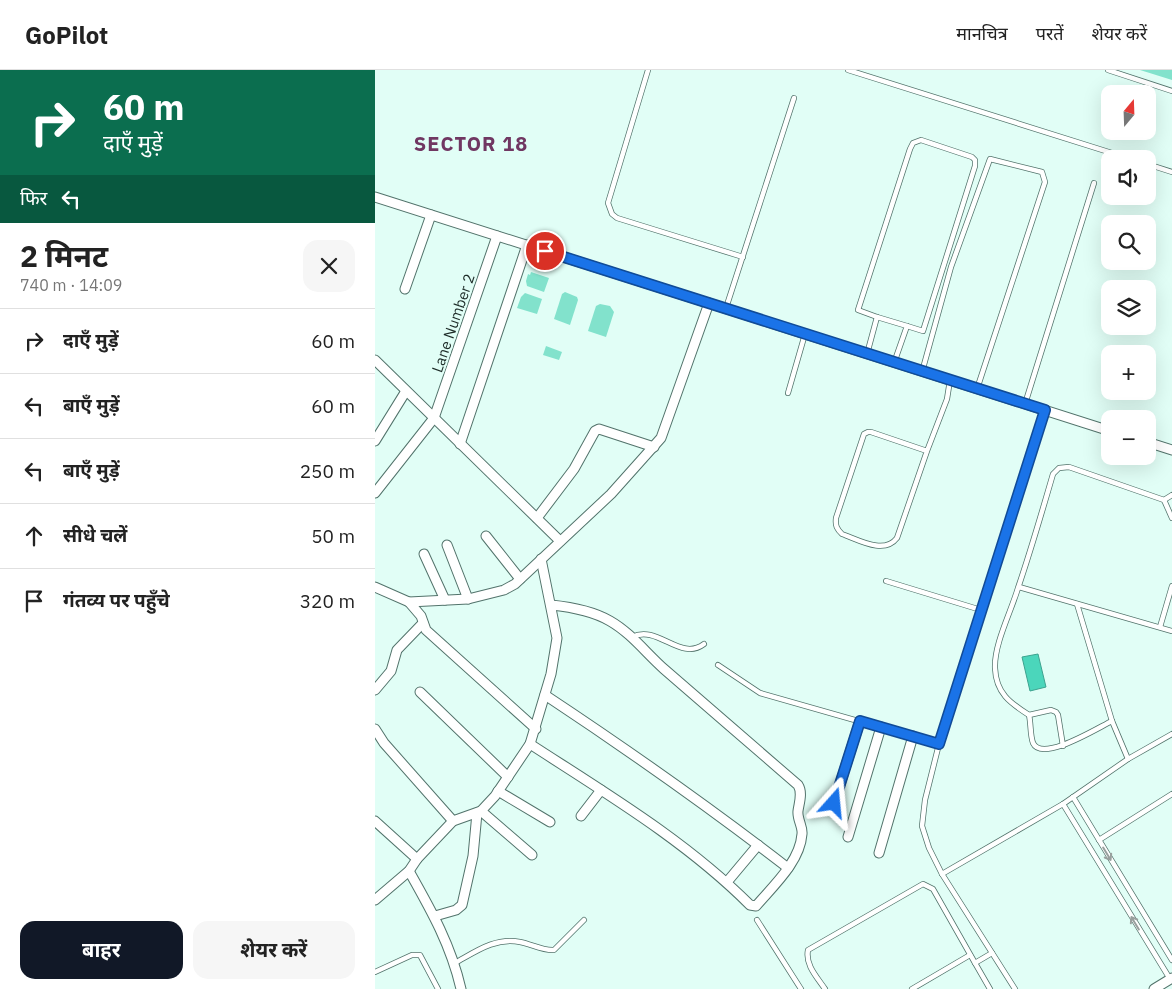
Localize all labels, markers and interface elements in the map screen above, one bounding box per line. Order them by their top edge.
text: GoPilot [25,19,108,51]
text: मानचित्र [956,22,1008,45]
text: परतें [1036,22,1064,45]
text: शेयर करें [1092,22,1147,45]
text: 60 m [103,84,185,130]
north arrow [1101,85,1156,140]
map controls [1101,85,1156,465]
icon: right [20,90,85,155]
text: दाएँ मुड़ें [103,128,163,157]
district label: SECTOR 18 [414,130,528,157]
button: sound [1101,150,1156,205]
icon: left [57,185,85,213]
text: फिर [20,186,47,210]
button: search [1101,215,1156,270]
pin [524,230,566,272]
text: 2 मिनट [20,236,108,275]
icon: arrive [531,237,559,265]
button: close [303,240,355,292]
street label: Lane Number 2 [427,271,479,375]
text: 740 m · 14:09 [20,275,122,295]
button: layers [1101,280,1156,335]
icon: right [20,327,48,355]
text: दाएँ मुड़ें [63,328,119,352]
text: 60 m [311,329,355,353]
button: + [1101,345,1156,400]
icon: left [20,392,48,420]
text: बाएँ मुड़ें [63,393,120,417]
text: 60 m [311,394,355,418]
button: − [1101,410,1156,465]
icon: left [20,457,48,485]
text: बाएँ मुड़ें [63,458,120,482]
text: 250 m [300,459,355,483]
icon: ahead [20,522,48,550]
text: सीधे चलें [63,523,127,547]
text: 50 m [311,524,355,548]
icon: arrive [20,587,48,615]
text: गंतव्य पर पहुँचे [63,588,170,612]
text: 320 m [300,589,355,613]
position arrow [807,776,859,828]
one-way arrow [1103,846,1113,860]
one-way arrow [1130,916,1140,930]
button: बाहर [20,921,183,979]
button: शेयर करें [193,921,355,979]

